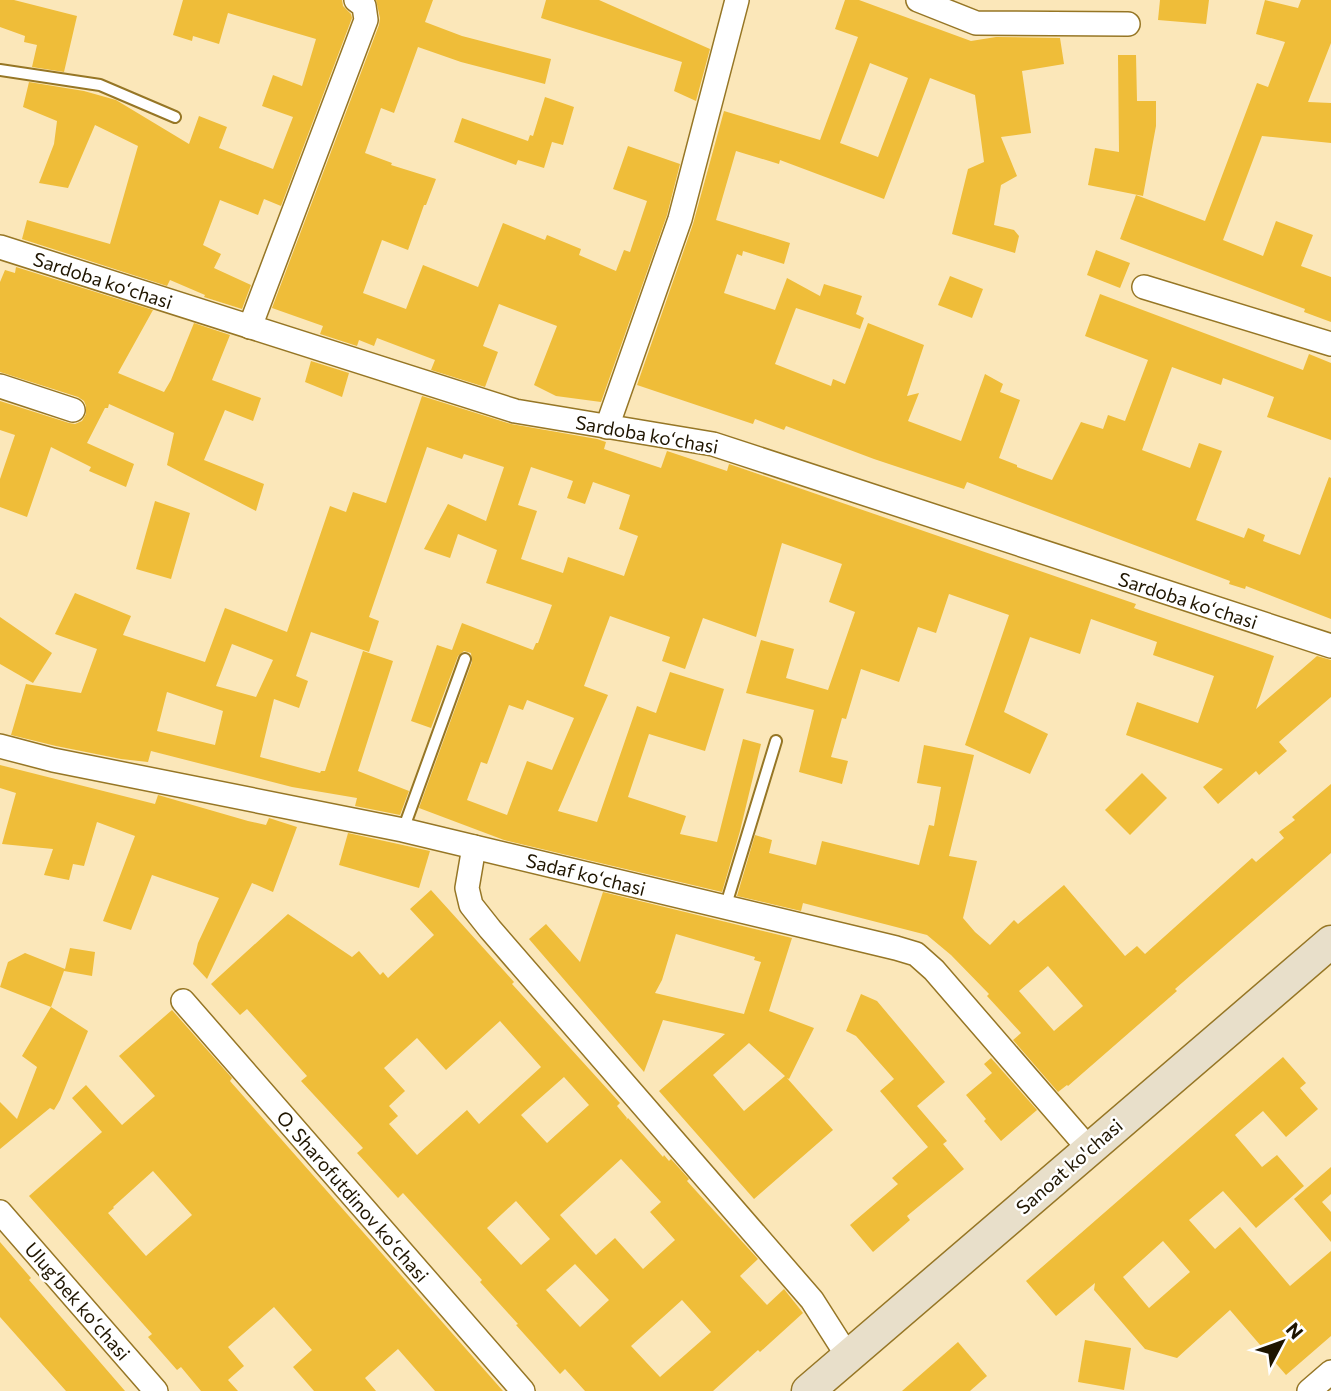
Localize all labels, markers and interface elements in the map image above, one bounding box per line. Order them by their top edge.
street label: Sardoba koʻchasi [31,247,175,313]
street label: Sardoba koʻchasi [574,410,720,458]
street label: Sardoba koʻchasi [1116,567,1260,633]
street label: Sadaf koʻchasi [524,848,648,900]
street label: O. Sharofutdinov koʻchasi [272,1106,434,1286]
street label: Sanoat ko'chasi [1011,1114,1127,1218]
street label: Ulugʻbek koʻchasi [21,1237,135,1365]
north arrow [1247,1307,1317,1377]
text: N [1282,1318,1309,1343]

